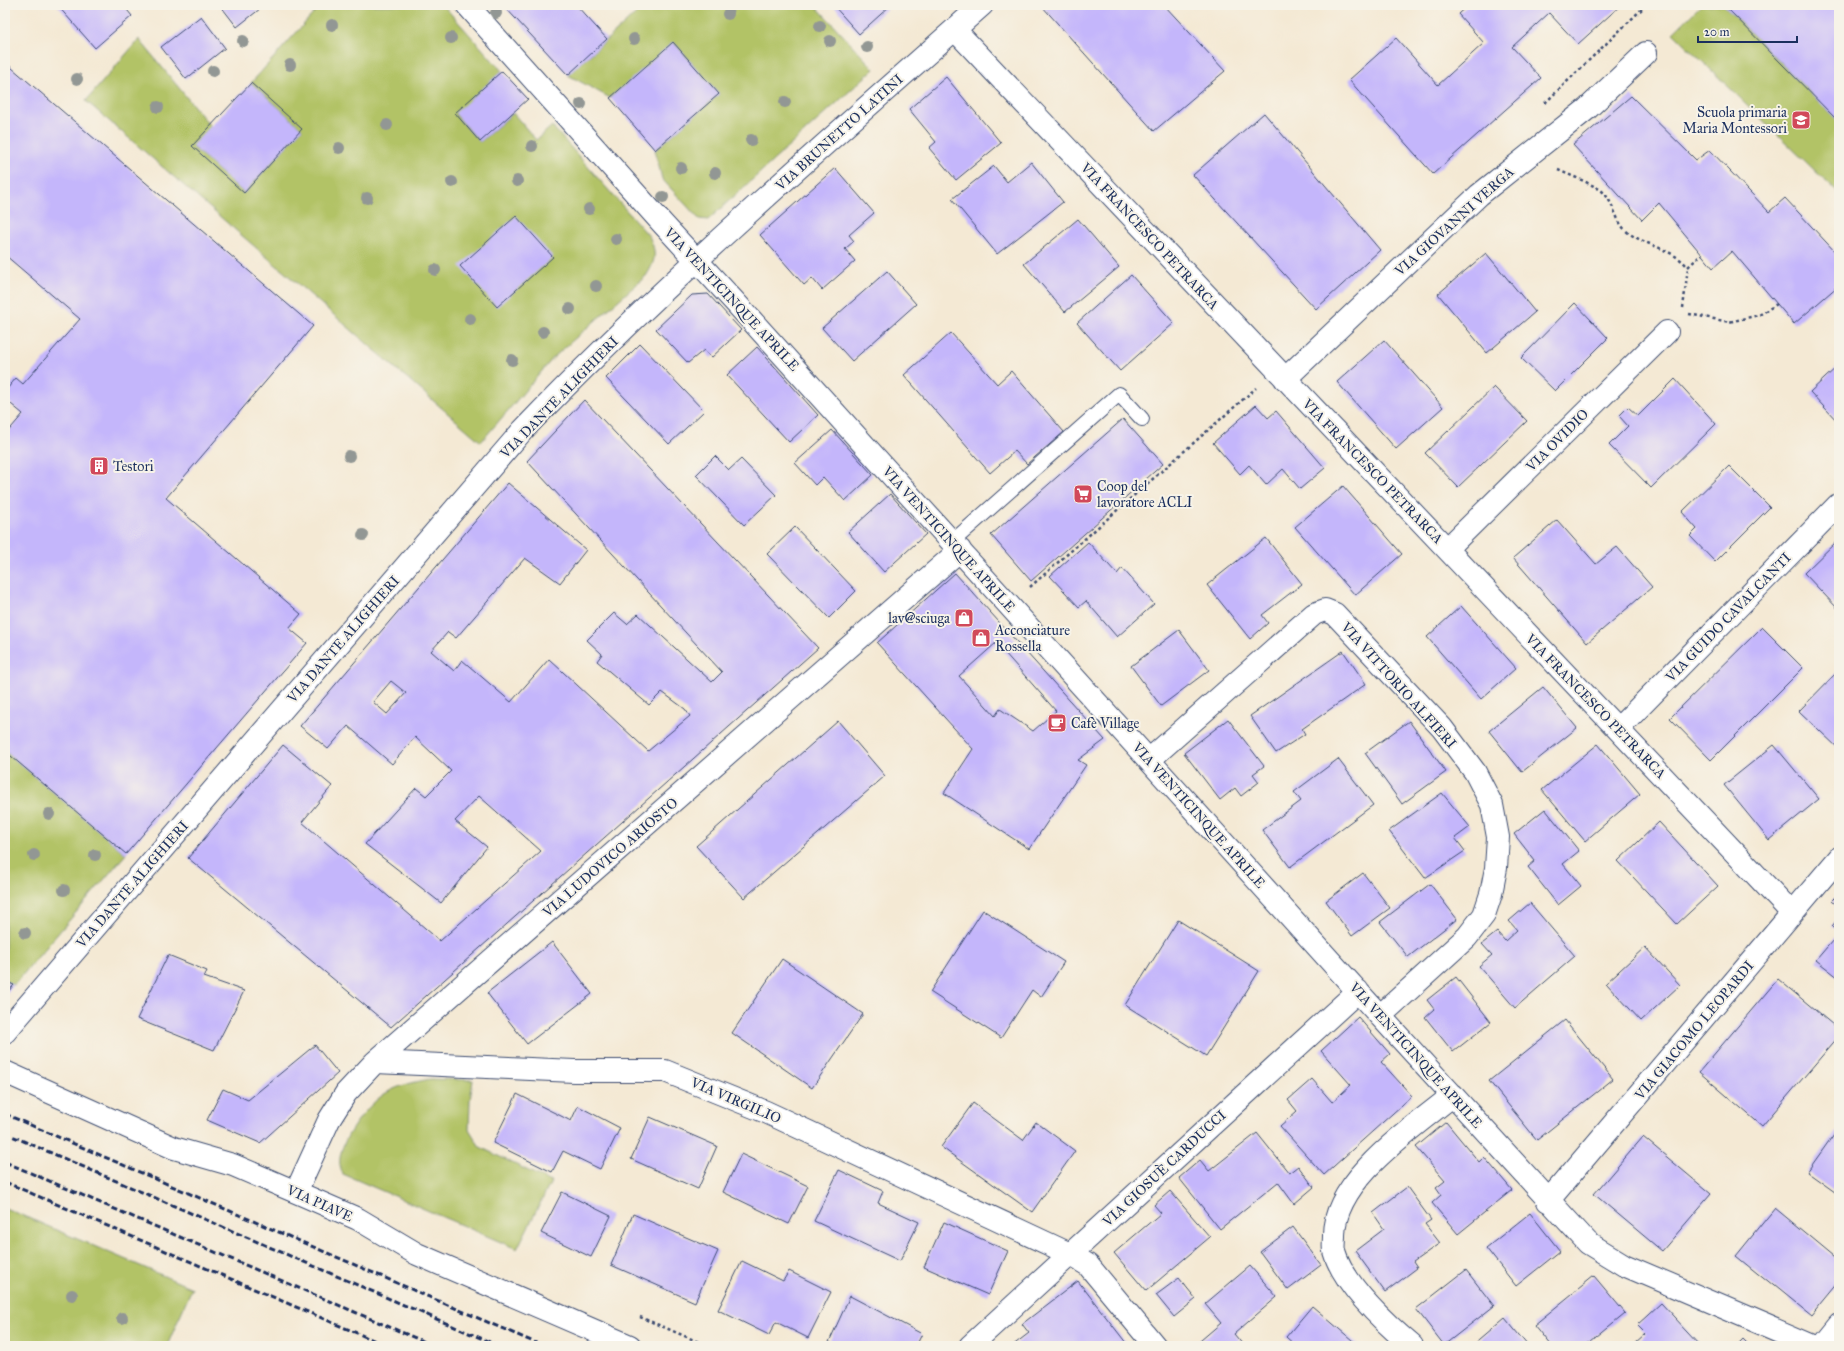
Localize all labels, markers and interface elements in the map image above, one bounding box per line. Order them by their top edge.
scale bar [1698,18,1797,44]
text: 20 m [1704,25,1730,39]
street label: VIA BRUNETTO LATINI [771,71,907,195]
place label: Scuola primaria Maria Montessori [1682,104,1787,137]
school or university icon: Scuola primaria Maria Montessori [1790,109,1812,131]
street label: VIA FRANCESCO PETRARCA [1076,159,1223,314]
street label: VIA GIOVANNI VERGA [1390,163,1518,280]
street label: VIA VENTICINQUE APRILE [660,223,803,375]
street label: VIA DANTE ALIGHIERI [496,333,622,462]
street label: VIA FRANCESCO PETRARCA [1298,395,1447,548]
street label: VIA OVIDIO [1522,406,1592,476]
building icon: Testori [88,455,110,477]
place label: Testori [113,458,154,475]
street label: VIA VENTICINQUE APRILE [878,462,1019,616]
place label: Coop del lavoratore ACLI [1097,478,1193,511]
supermarket icon: Coop del lavoratore ACLI [1072,483,1094,505]
street label: VIA GUIDO CAVALCANTI [1661,549,1795,686]
street label: VIA DANTE ALIGHIERI [283,572,403,707]
shop icon: lav@sciuga [953,607,975,629]
place label: lav@sciuga [888,610,950,627]
street label: VIA VITTORIO ALFIERI [1337,618,1460,752]
place label: Acconciature Rossella [994,622,1070,655]
shop icon: Acconciature Rossella [970,627,992,649]
street label: VIA FRANCESCO PETRARCA [1521,630,1670,783]
cafe icon: Cafè Village [1046,712,1068,734]
place label: Cafè Village [1071,715,1139,732]
street label: VIA VENTICINQUE APRILE [1128,738,1269,892]
street label: VIA LUDOVICO ARIOSTO [539,794,681,921]
street label: VIA DANTE ALIGHIERI [72,817,192,952]
street label: VIA GIACOMO LEOPARDI [1631,957,1758,1104]
street label: VIA VENTICINQUE APRILE [1345,978,1486,1132]
street label: VIA VIRGILIO [687,1073,784,1127]
street label: VIA GIOSUÈ CARDUCCI [1097,1105,1230,1231]
street label: VIA PIAVE [283,1181,355,1226]

